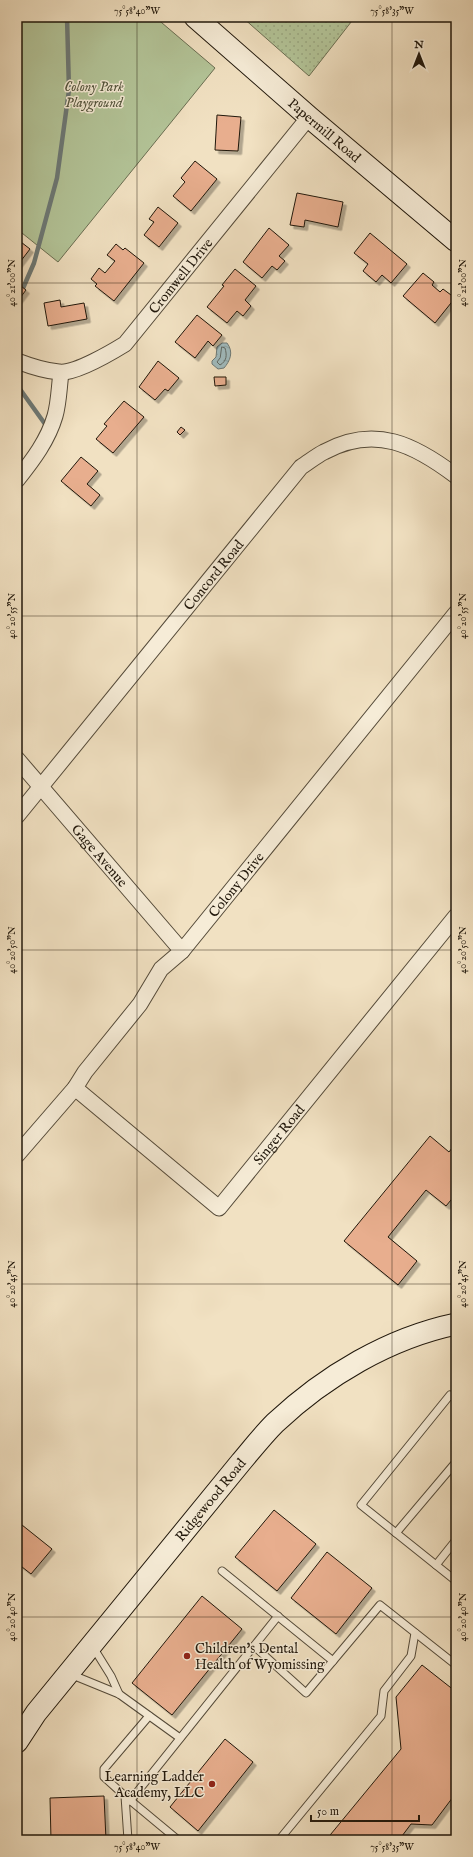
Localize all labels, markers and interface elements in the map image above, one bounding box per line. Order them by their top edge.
text: 75°58'40"W [114,5,161,18]
text: 75°58'35"W [370,5,414,18]
north arrow [399,34,439,74]
text: N [413,38,424,52]
park label: Colony Park Playground [64,78,124,113]
street label: Papermill Road [284,95,365,167]
street label: Cromwell Drive [145,234,218,318]
text: 40°21'00"N [6,259,19,307]
text: 40°21'00"N [457,259,470,307]
street label: Concord Road [180,536,248,614]
text: 40°20'55"N [6,593,19,639]
text: 40°20'55"N [457,593,470,639]
street label: Gage Avenue [67,821,131,892]
street label: Colony Drive [205,848,269,921]
text: 40°20'50"N [6,926,19,974]
text: 40°20'50"N [457,926,470,974]
street label: Singer Road [250,1101,309,1169]
text: 40°20'45"N [6,1260,19,1308]
text: 40°20'45"N [457,1260,470,1308]
street label: Ridgewood Road [172,1455,251,1546]
text: 40°20'40"N [6,1592,19,1641]
text: 40°20'40"N [457,1592,470,1641]
place label: Children's Dental Health of Wyomissing [195,1640,325,1674]
marker: Children's Dental Health of Wyomissing [182,1651,192,1661]
place label: Learning Ladder Academy, LLC [105,1768,204,1802]
marker: Learning Ladder Academy, LLC [207,1779,217,1789]
scale bar [311,1797,419,1823]
text: 50 m [317,1804,339,1819]
text: 75°58'40"W [114,1841,161,1854]
text: 75°58'35"W [370,1841,414,1854]

